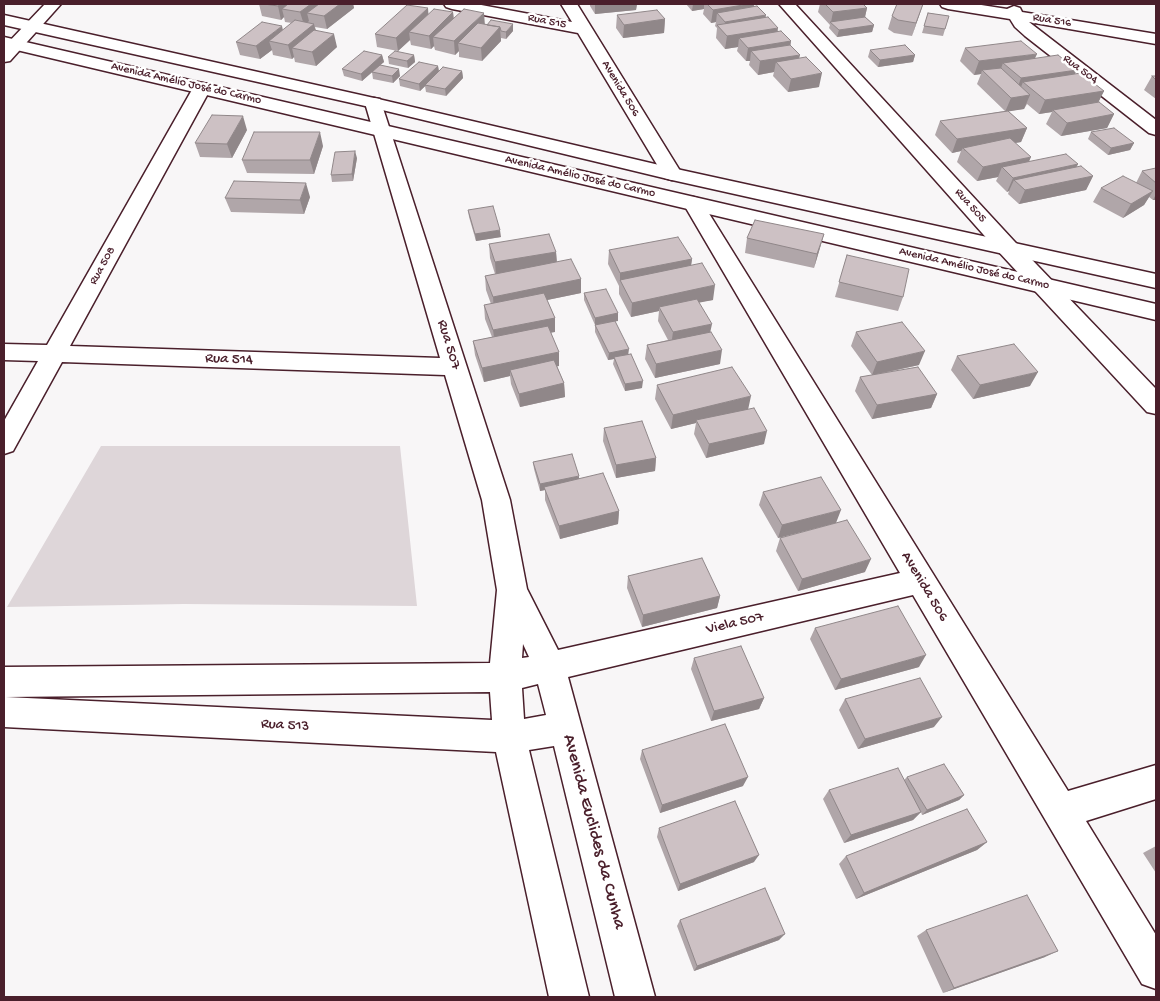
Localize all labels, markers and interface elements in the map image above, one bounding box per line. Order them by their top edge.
street label: Rua 515 [527,11,567,33]
street label: Rua 516 [1032,11,1072,31]
street label: Rua 504 [1060,52,1100,88]
street label: Avenida 506 [598,58,642,120]
street label: Avenida Amélio José do Carmo [109,60,263,108]
street label: Avenida Amélio José do Carmo [503,153,657,201]
street label: Rua 505 [951,186,989,226]
street label: Rua 508 [87,245,119,287]
street label: Avenida Amélio José do Carmo [897,245,1051,293]
street label: Rua 507 [432,318,464,372]
street label: Rua 514 [205,350,253,370]
street label: Avenida 506 [896,549,952,625]
street label: Viela 507 [704,609,766,639]
street label: Rua 513 [260,716,310,736]
street label: Avenida Euclides da Cunha [557,732,629,932]

